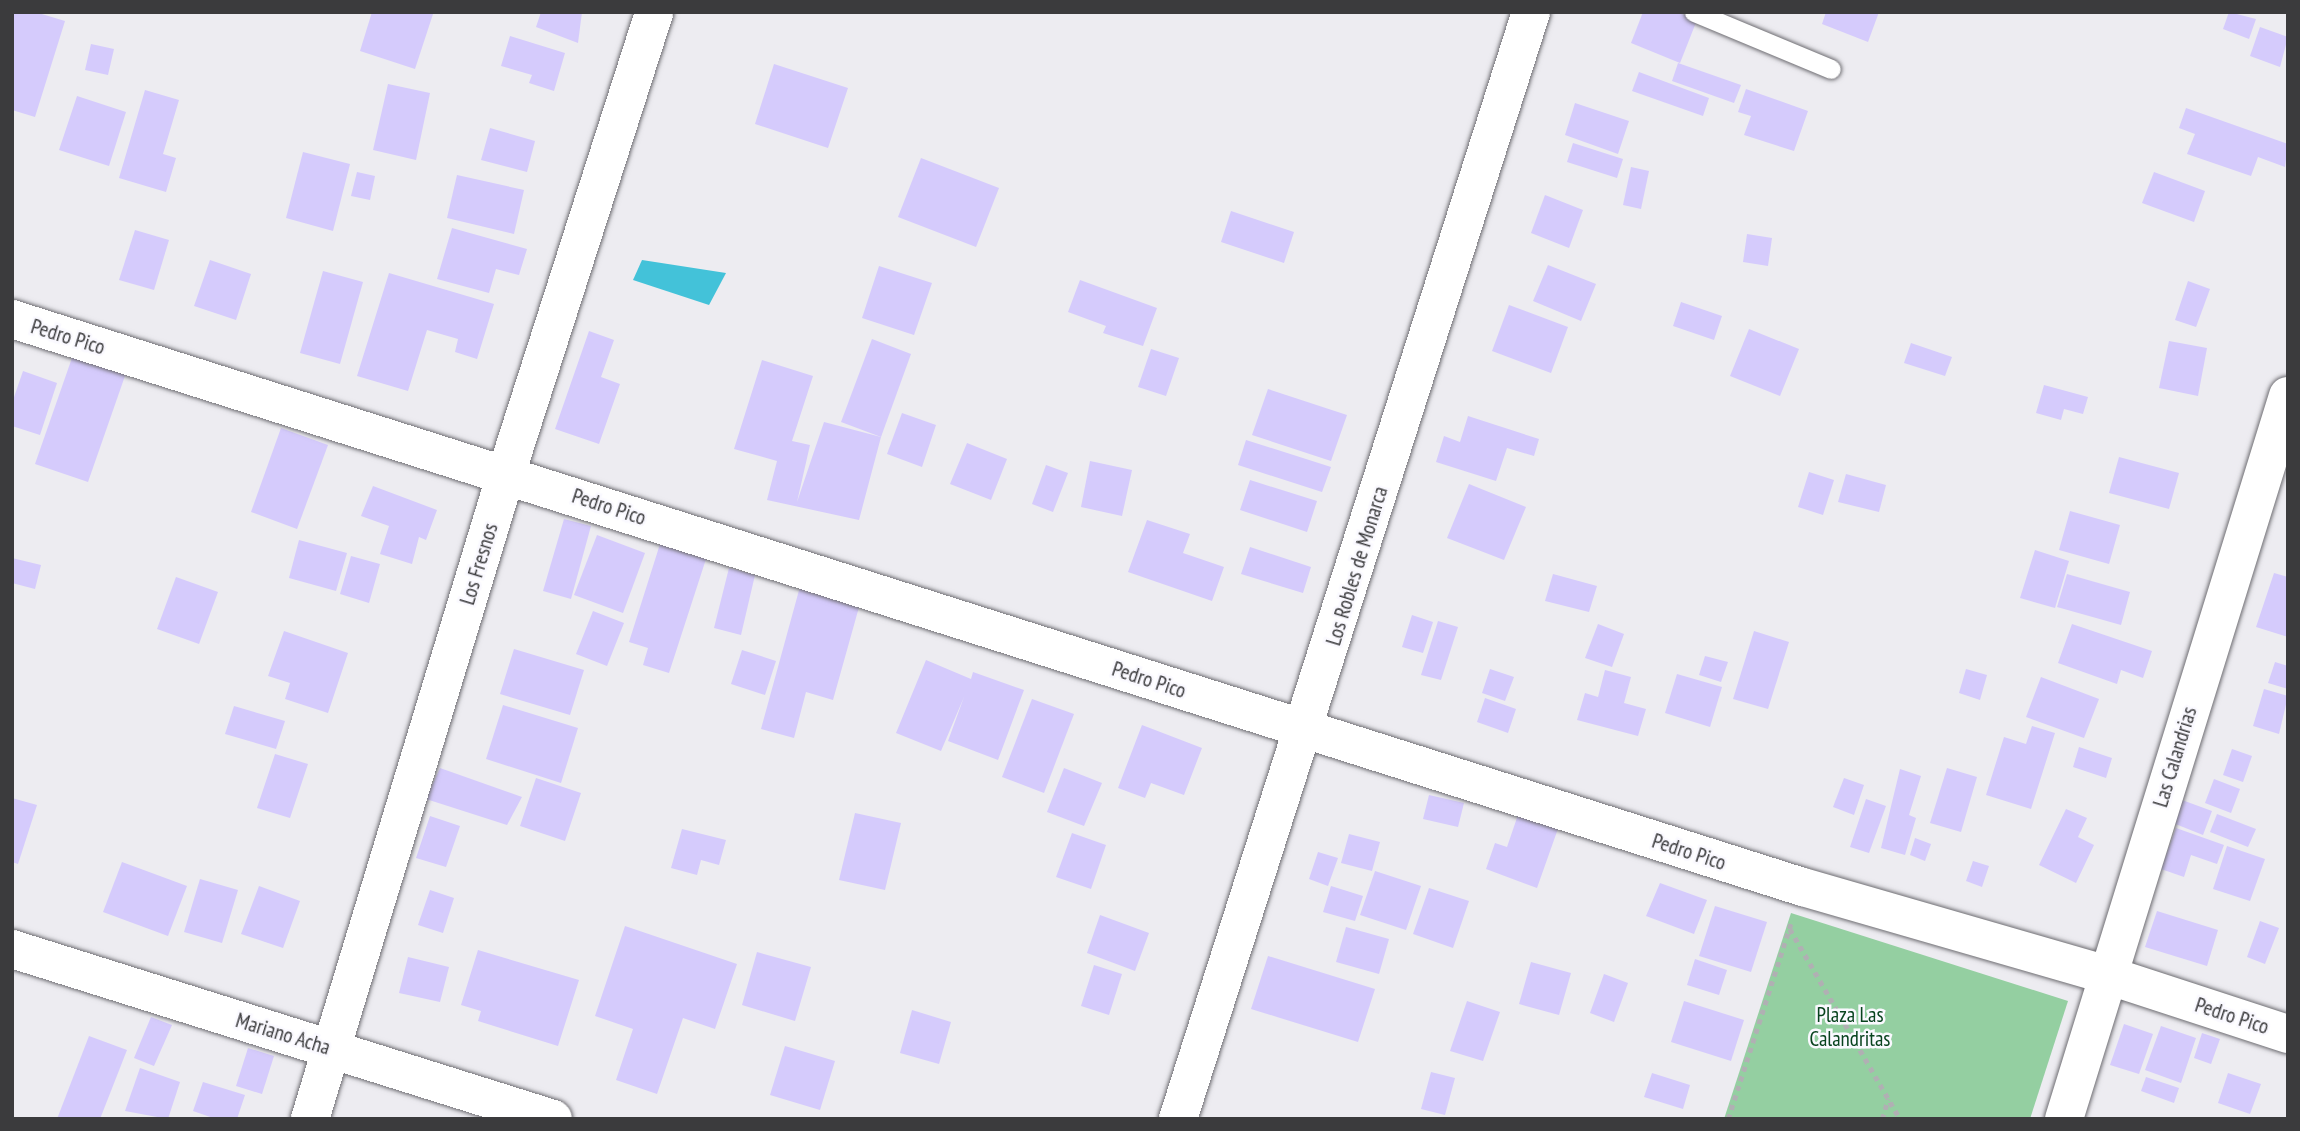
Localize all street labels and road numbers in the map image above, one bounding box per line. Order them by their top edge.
street label: Pedro Pico [28,314,108,360]
street label: Pedro Pico [569,483,649,531]
street label: Los Robles de Monarca [1321,483,1393,649]
street label: Los Fresnos [455,520,503,608]
street label: Pedro Pico [1109,656,1189,704]
street label: Las Calandrias [2148,704,2202,810]
street label: Pedro Pico [1649,828,1729,876]
street label: Pedro Pico [2192,992,2272,1040]
street label: Mariano Acha [232,1008,334,1060]

